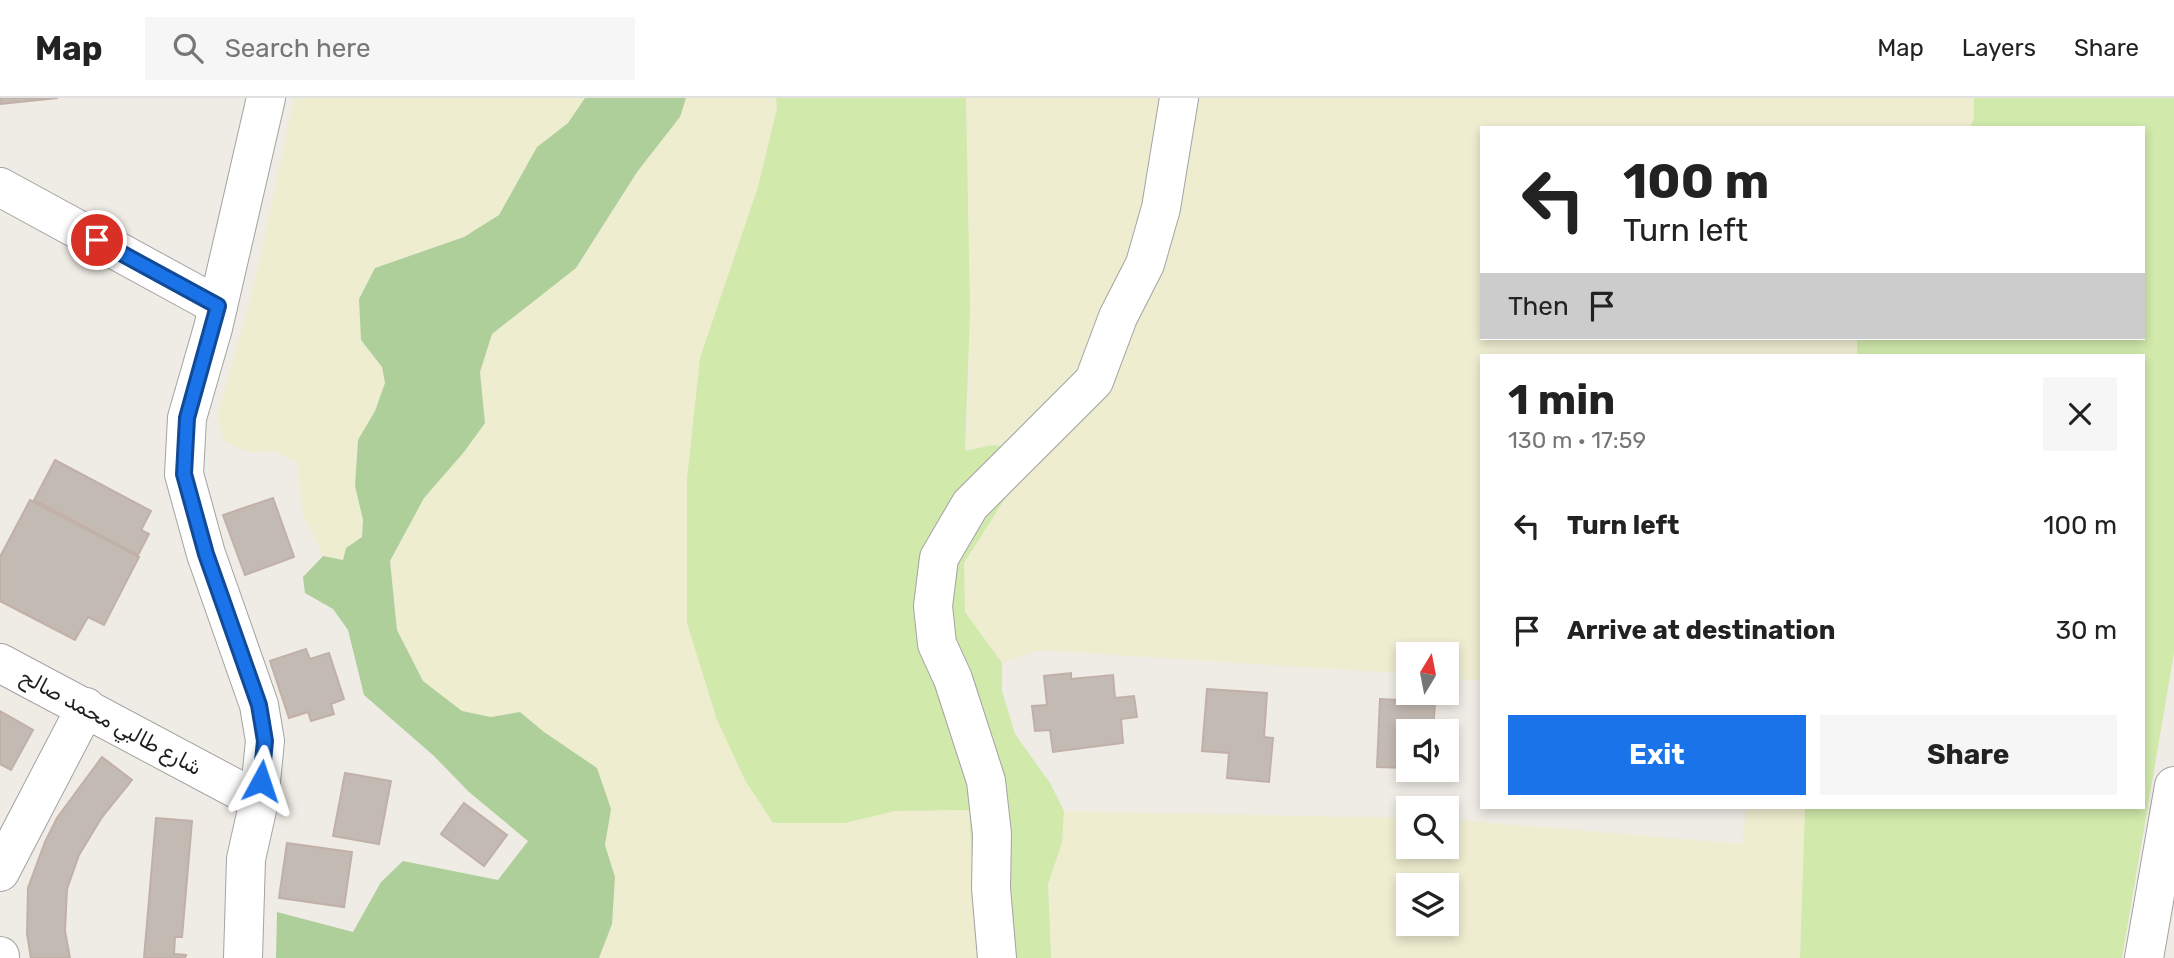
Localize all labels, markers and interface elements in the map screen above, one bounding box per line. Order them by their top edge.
search box [145,17,635,80]
text: Map [35,29,103,68]
icon: search [169,29,207,67]
text: Search here [225,33,370,64]
text: Map [1877,34,1924,62]
text: Layers [1962,34,2036,62]
text: Share [2074,34,2139,62]
text: 100 m [1623,152,1769,210]
icon: left [1508,154,1599,245]
pin [67,210,127,270]
text: Turn left [1623,211,1748,249]
icon: arrive [78,221,116,259]
icon: arrive [1583,287,1621,325]
text: Then [1508,291,1569,322]
text: 1 min [1508,375,1615,425]
button: close [2043,377,2117,451]
text: 130 m · 17:59 [1508,426,1646,454]
icon: left [1508,507,1546,545]
text: Turn left [1567,510,1679,541]
text: 100 m [2043,510,2117,541]
icon: arrive [1508,612,1546,650]
text: Arrive at destination [1567,615,1835,646]
text: 30 m [2055,615,2117,646]
north arrow [1396,642,1460,705]
map controls [1396,642,1459,936]
street label: شارع طالبي محمد صالح [14,663,206,784]
button: Exit [1508,715,1806,795]
button: Share [1820,715,2117,795]
button: sound [1396,719,1459,782]
position arrow [224,744,298,818]
button: search [1396,796,1459,859]
button: layers [1396,873,1459,936]

